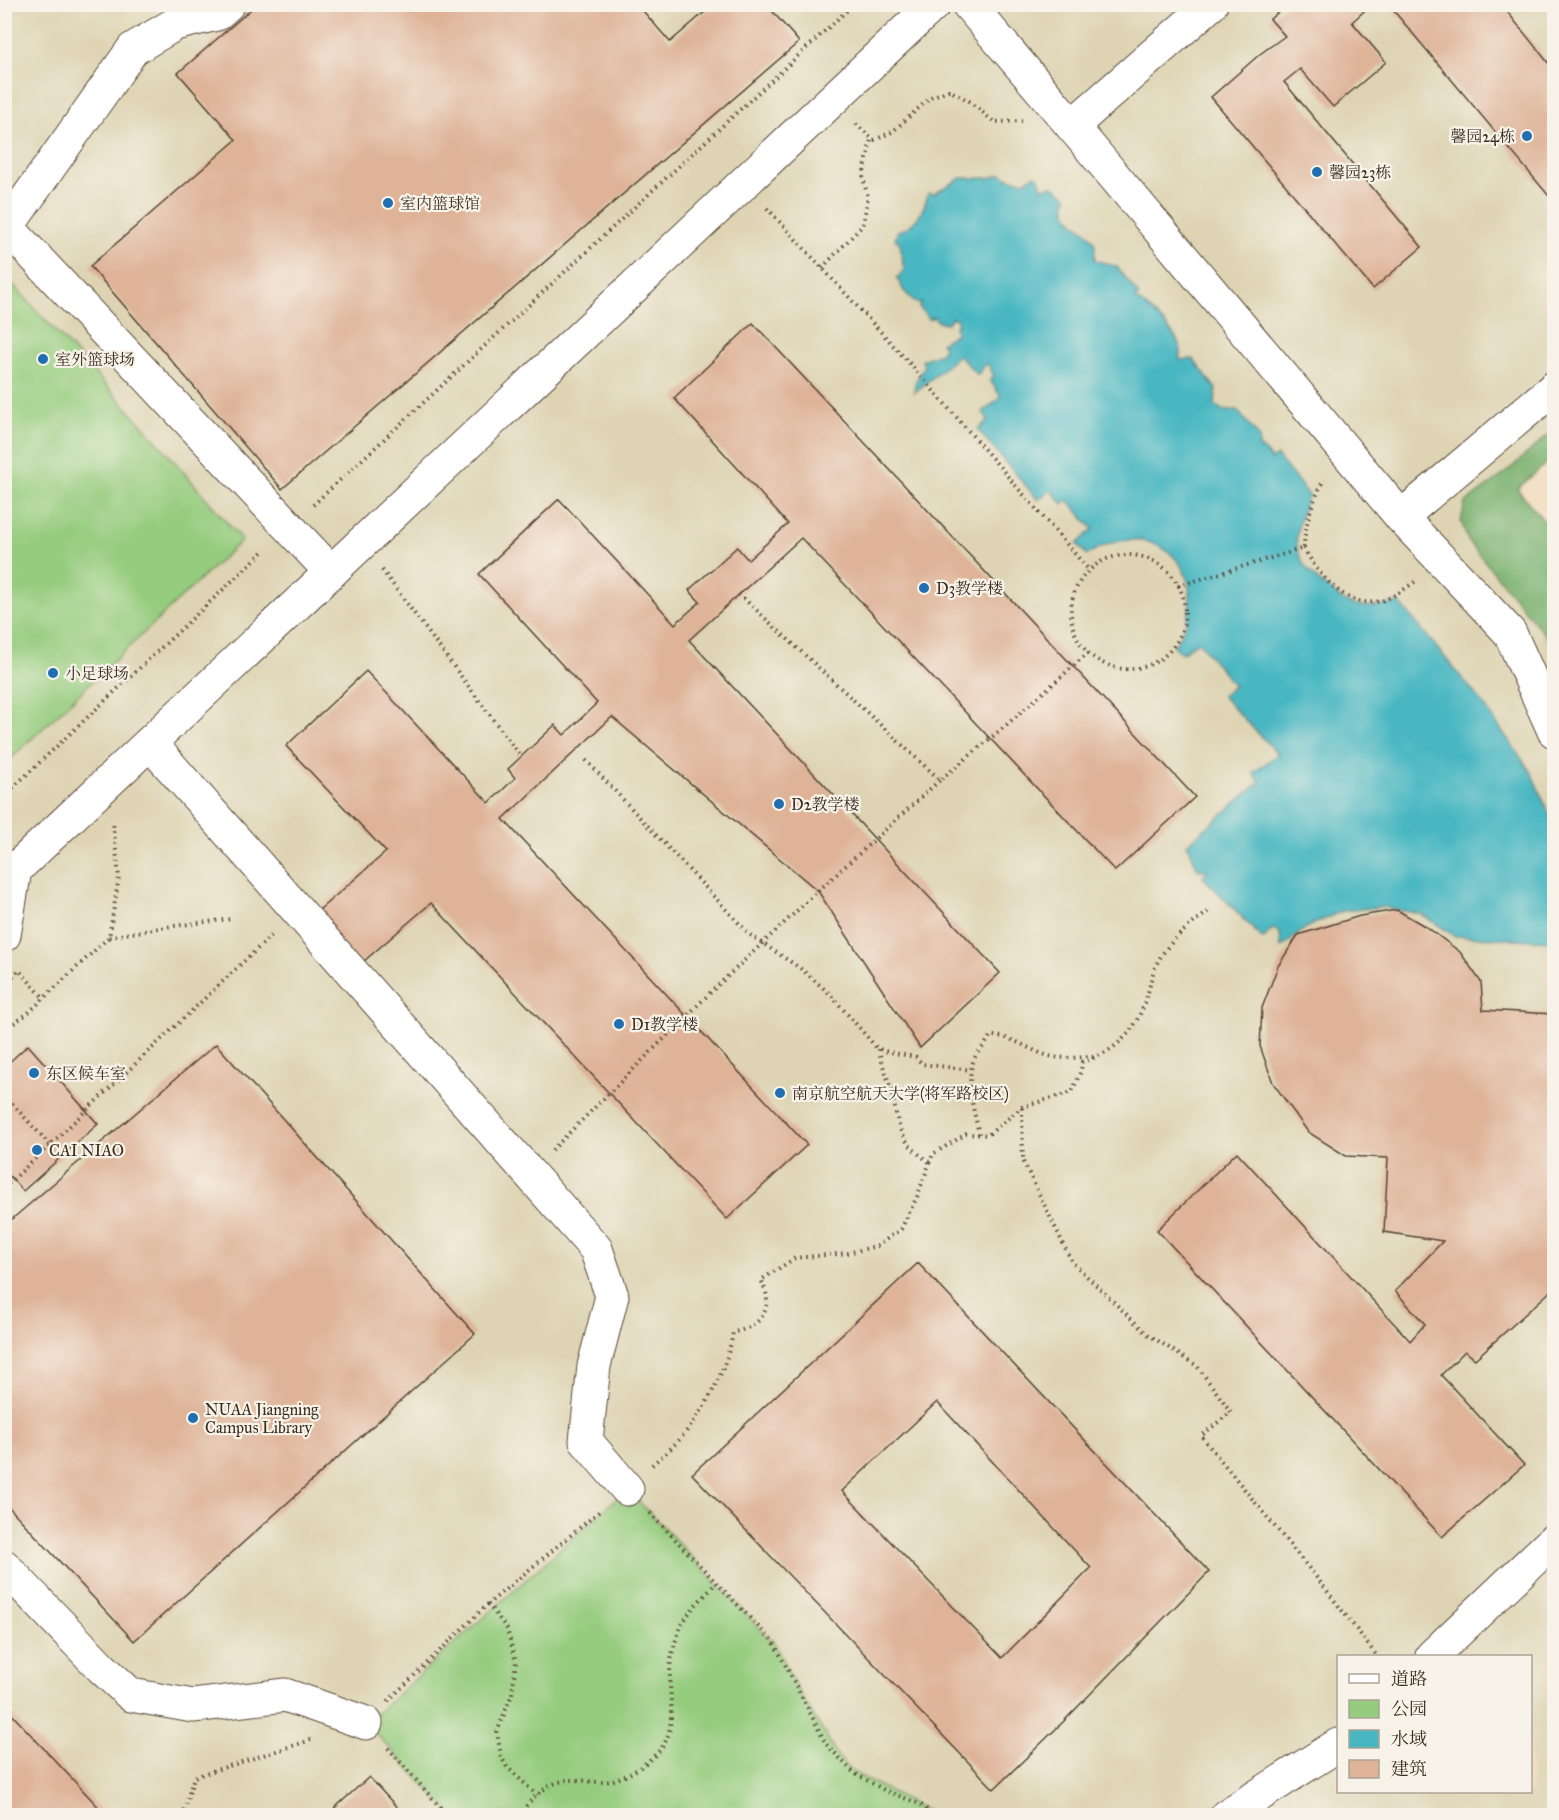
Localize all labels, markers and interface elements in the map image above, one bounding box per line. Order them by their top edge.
place label: 馨园24栋 [1450,127,1515,146]
marker: 馨园24栋 [1520,129,1534,143]
place label: 馨园23栋 [1329,163,1391,182]
marker: 馨园23栋 [1310,165,1324,179]
place label: 室内篮球馆 [400,194,480,213]
marker: 室内篮球馆 [381,196,395,210]
place label: 室外篮球场 [55,350,135,369]
marker: 室外篮球场 [36,352,50,366]
place label: D3教学楼 [936,579,1003,598]
marker: D3教学楼 [917,581,931,595]
place label: 小足球场 [65,664,129,683]
marker: 小足球场 [46,666,60,680]
place label: D2教学楼 [791,795,860,814]
marker: D2教学楼 [772,797,786,811]
place label: D1教学楼 [631,1015,698,1034]
marker: D1教学楼 [612,1017,626,1031]
place label: 东区候车室 [46,1064,126,1083]
marker: 东区候车室 [27,1066,41,1080]
place label: 南京航空航天大学(将军路校区) [792,1084,1009,1104]
marker: 南京航空航天大学(将军路校区) [773,1086,787,1100]
place label: CAI NIAO [49,1141,124,1160]
marker: CAI NIAO [30,1143,44,1157]
place label: NUAA Jiangning Campus Library [205,1400,319,1437]
marker: NUAA Jiangning Campus Library [186,1411,200,1425]
legend [1337,1655,1532,1793]
text: 道路 [1391,1668,1427,1690]
text: 公园 [1391,1698,1427,1720]
text: 水域 [1391,1728,1427,1750]
text: 建筑 [1391,1758,1427,1780]

